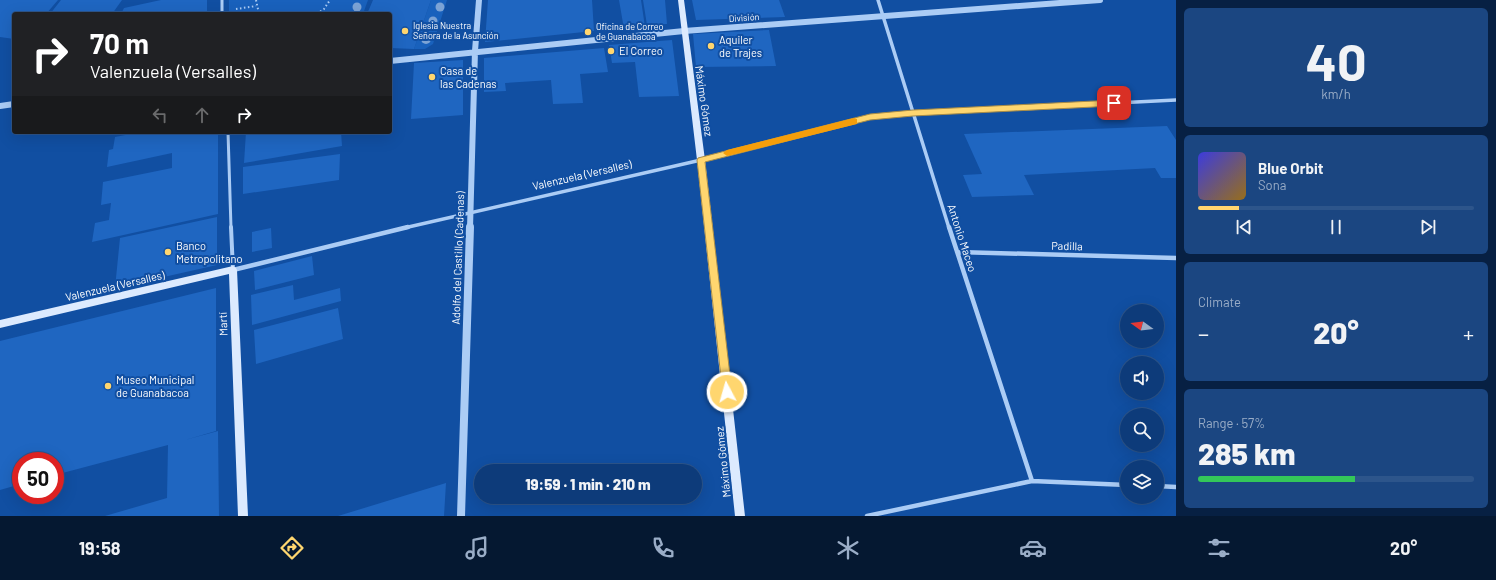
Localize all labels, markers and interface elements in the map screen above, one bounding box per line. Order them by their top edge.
street label: División [728,11,760,24]
place label: Iglesia Nuestra Señora de la Asunción [413,20,499,41]
place label: Oficina de Correo de Guanabacoa [596,21,664,42]
text: 70 m [90,26,149,60]
marker: Iglesia Nuestra Señora de la Asunción [400,26,410,36]
marker: Oficina de Correo de Guanabacoa [583,27,593,37]
icon: right [24,28,76,80]
text: 40 [1305,29,1367,91]
place label: Aquiler de Trajes [719,33,762,59]
marker: Aquiler de Trajes [706,41,716,51]
place label: El Correo [619,44,663,57]
marker: El Correo [606,46,616,56]
text: Valenzuela (Versalles) [90,60,256,82]
place label: Casa de las Cadenas [440,64,497,90]
street label: Máximo Gómez [693,65,716,137]
marker: Casa de las Cadenas [427,72,437,82]
pin [1097,86,1131,120]
text: km/h [1321,86,1351,102]
icon: arrive [1103,92,1125,114]
icon: left [149,104,171,126]
icon: ahead [191,104,213,126]
icon: right [233,104,255,126]
street label: Valenzuela (Versalles) [531,157,633,192]
text: Blue Orbit [1258,159,1323,177]
text: Sona [1258,177,1286,193]
street label: Adolfo del Castillo (Cadenas) [449,191,466,325]
street label: Antonio Maceo [945,202,980,273]
icon: previous [1233,216,1255,238]
icon: pause [1325,216,1347,238]
icon: next [1417,216,1439,238]
place label: Banco Metropolitano [176,239,242,265]
street label: Padilla [1051,239,1083,252]
marker: Banco Metropolitano [163,247,173,257]
street label: Valenzuela (Versalles) [64,268,166,303]
text: Climate [1198,294,1241,310]
north arrow [1120,304,1164,348]
map controls [1120,304,1164,504]
street label: Martí [216,311,229,336]
text: 20° [1313,314,1359,350]
text: − [1198,320,1209,346]
text: + [1463,320,1474,346]
button: sound [1120,356,1164,400]
position arrow [706,371,748,413]
place label: Museo Municipal de Guanabacoa [116,373,194,399]
marker: Museo Municipal de Guanabacoa [103,381,113,391]
button: search [1120,408,1164,452]
text: Range · 57% [1198,415,1265,431]
street label: Máximo Gómez [712,426,733,498]
text: 285 km [1198,435,1295,471]
speed limit sign: 50 [12,452,64,504]
button: layers [1120,460,1164,504]
text: 19:59 · 1 min · 210 m [525,475,651,493]
icon: directions [278,534,306,562]
icon: music [463,534,491,562]
icon: phone [649,534,677,562]
icon: climate [834,534,862,562]
icon: car [1019,534,1047,562]
icon: filters [1205,534,1233,562]
text: 19:58 [79,537,121,559]
text: 20° [1390,537,1417,559]

